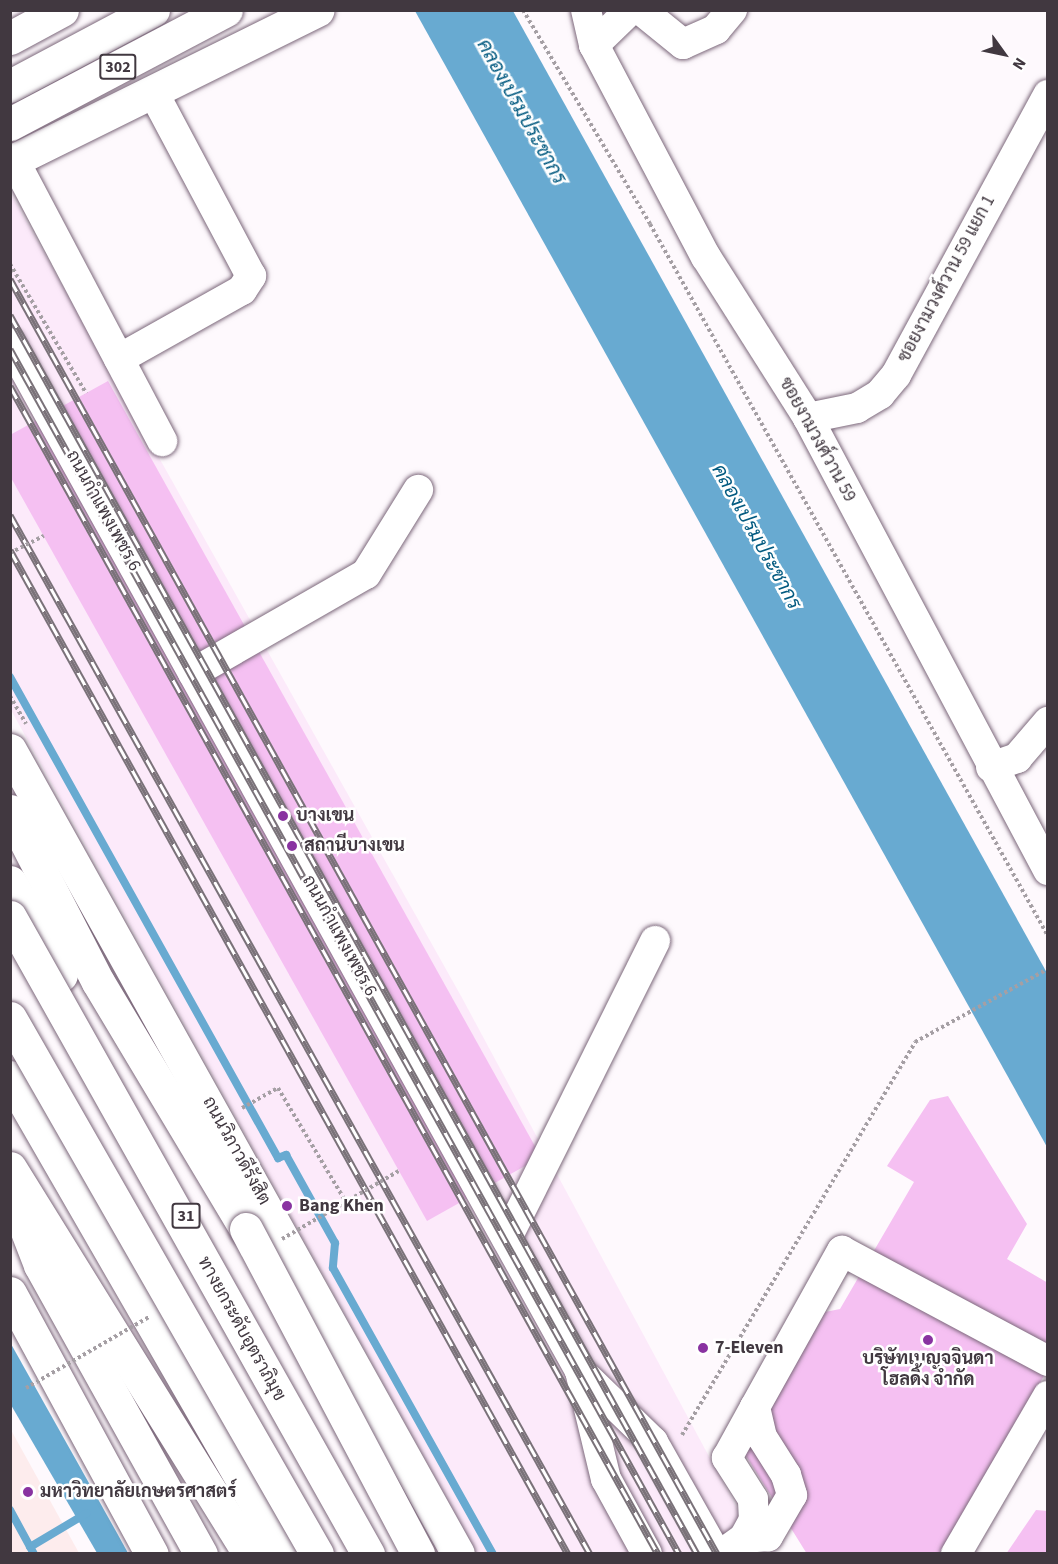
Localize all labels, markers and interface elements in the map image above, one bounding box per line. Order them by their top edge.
north arrow [974,24,1034,84]
water label: คลองเปรมประชากร [471,35,571,189]
text: N [1007,53,1031,74]
road number: 302 [98,54,138,80]
street label: ซอยงามวงศ์วาน 59 แยก 1 [894,192,1000,366]
street label: ซอยงามวงศ์วาน 59 [774,374,860,506]
street label: ถนนกำแพงเพชร 6 [61,447,145,575]
water label: คลองเปรมประชากร [706,460,806,614]
place label: บางเขน [296,805,355,827]
marker: บางเขน [274,807,292,825]
place label: สถานีบางเขน [304,835,405,857]
marker: สถานีบางเขน [285,839,299,853]
street label: ถนนกำแพงเพชร 6 [297,872,381,1000]
street label: ถนนวิภาวดีรังสิต [197,1093,275,1209]
place label: Bang Khen [299,1195,384,1217]
marker: Bang Khen [280,1199,294,1213]
road number: 31 [171,1203,201,1229]
street label: ทางยกระดับอุตราภิมุข [192,1253,290,1405]
marker: บริษัทเบญจจินดา โฮลดิ้ง จำกัด [921,1333,935,1347]
place label: 7-Eleven [715,1337,784,1359]
marker: 7-Eleven [696,1341,710,1355]
place label: บริษัทเบญจจินดา โฮลดิ้ง จำกัด [862,1349,994,1392]
place label: มหาวิทยาลัยเกษตรศาสตร์ [40,1481,236,1503]
marker: มหาวิทยาลัยเกษตรศาสตร์ [21,1485,35,1499]

